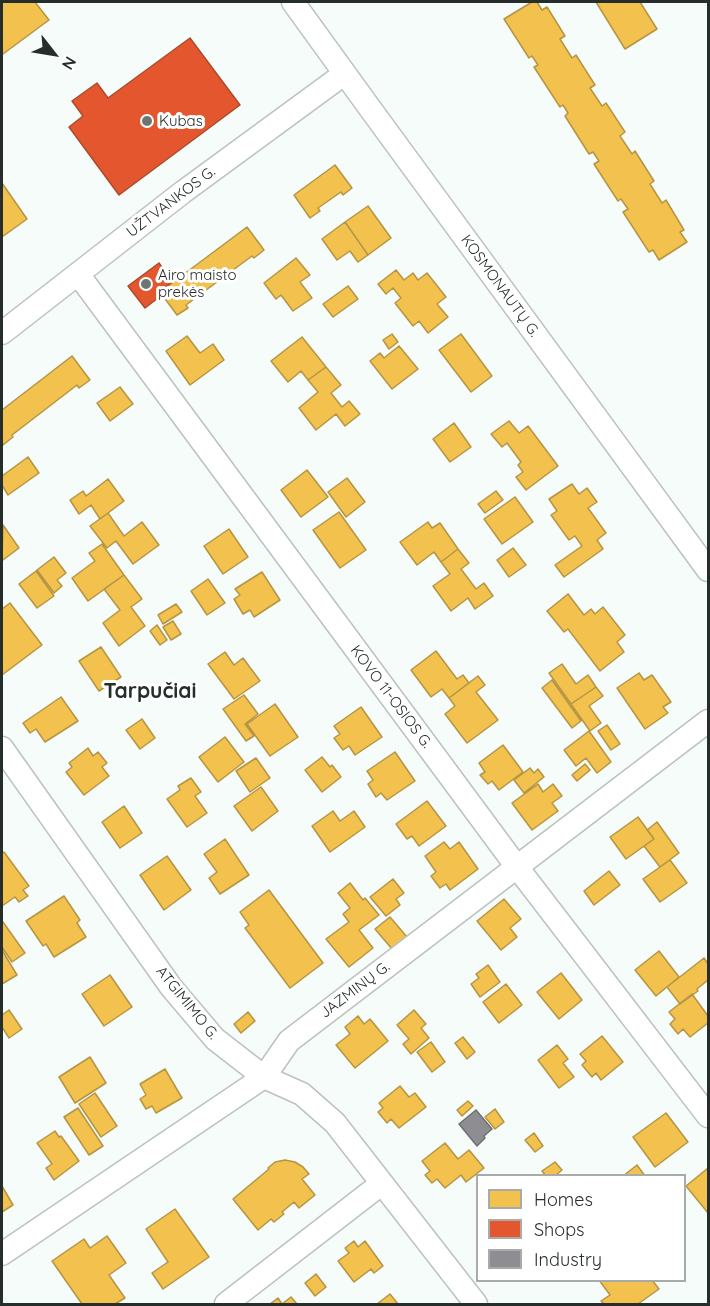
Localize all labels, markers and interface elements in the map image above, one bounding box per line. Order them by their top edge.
north arrow [24,24,84,84]
text: N [58,53,81,73]
place label: Kubas [159,112,203,130]
marker: Kubas [140,114,154,128]
street label: UŽTVANKOS G. [123,163,219,241]
street label: KOSMONAUTŲ G. [457,232,543,340]
place label: Airo maisto prekės [158,266,237,301]
marker: Airo maisto prekės [139,277,153,291]
street label: KOVO 11-OSIOS G. [346,642,436,752]
district label: Tarpučiai [104,679,196,705]
street label: JAZMINŲ G. [317,958,393,1022]
street label: ATGIMIMO G. [152,963,222,1043]
legend [476,1174,686,1282]
text: Homes [534,1188,593,1211]
text: Shops [534,1218,585,1241]
text: Industry [534,1248,602,1271]

